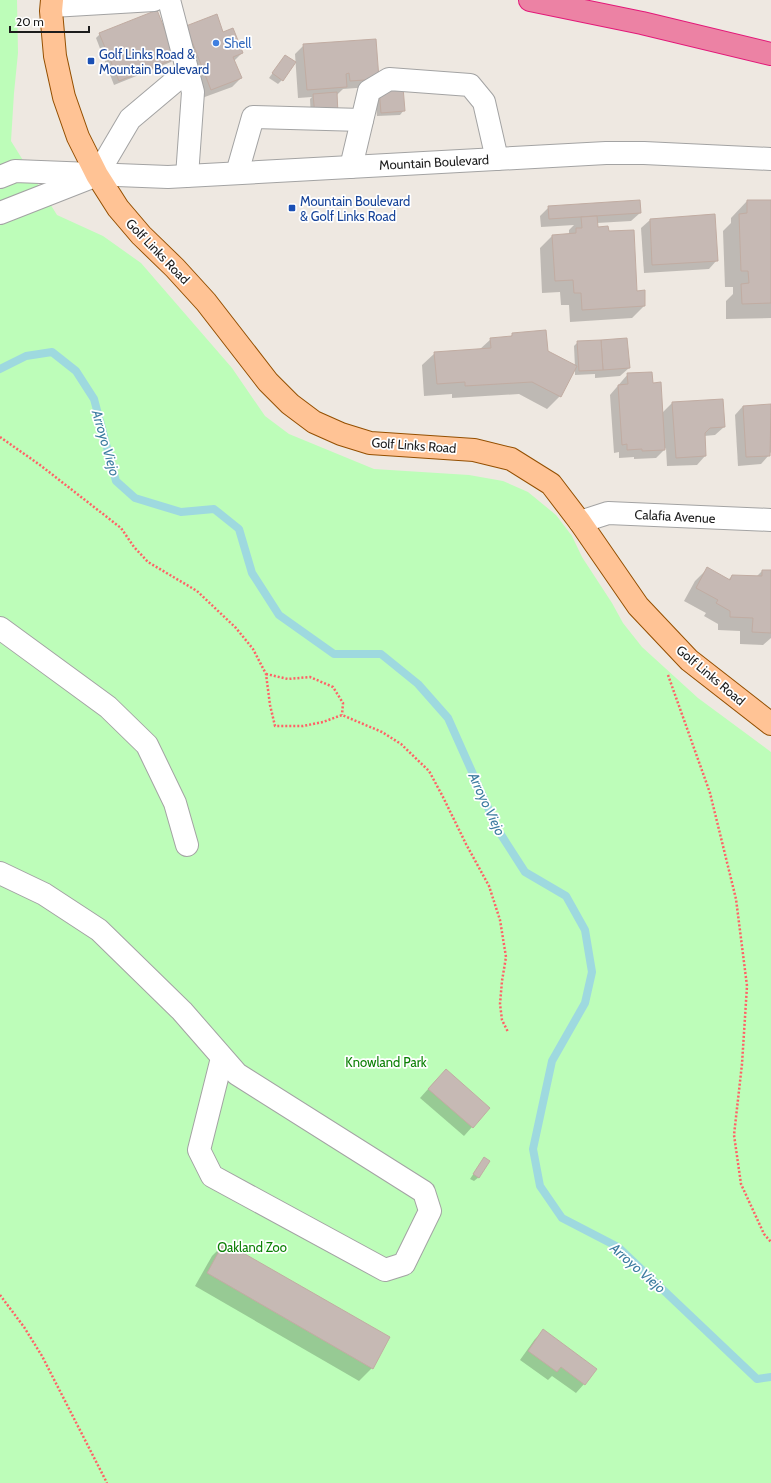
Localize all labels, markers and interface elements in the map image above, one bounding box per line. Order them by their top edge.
scale bar [10,8,89,34]
text: 20 m [16,14,44,29]
place label: Shell [224,35,251,51]
marker: Shell [211,38,221,48]
place label: Golf Links Road & Mountain Boulevard [99,46,209,77]
marker: Golf Links Road & Mountain Boulevard [86,56,96,66]
street label: Mountain Boulevard [379,151,489,173]
place label: Mountain Boulevard & Golf Links Road [300,193,410,224]
marker: Mountain Boulevard & Golf Links Road [287,203,297,213]
street label: Golf Links Road [123,215,193,287]
water label: Arroyo Viejo [88,407,124,478]
street label: Golf Links Road [371,434,457,456]
street label: Calafia Avenue [634,506,716,526]
street label: Golf Links Road [673,642,749,708]
water label: Arroyo Viejo [464,769,509,839]
park label: Knowland Park [345,1054,427,1070]
water label: Arroyo Viejo [606,1238,669,1297]
park label: Oakland Zoo [217,1239,287,1255]

